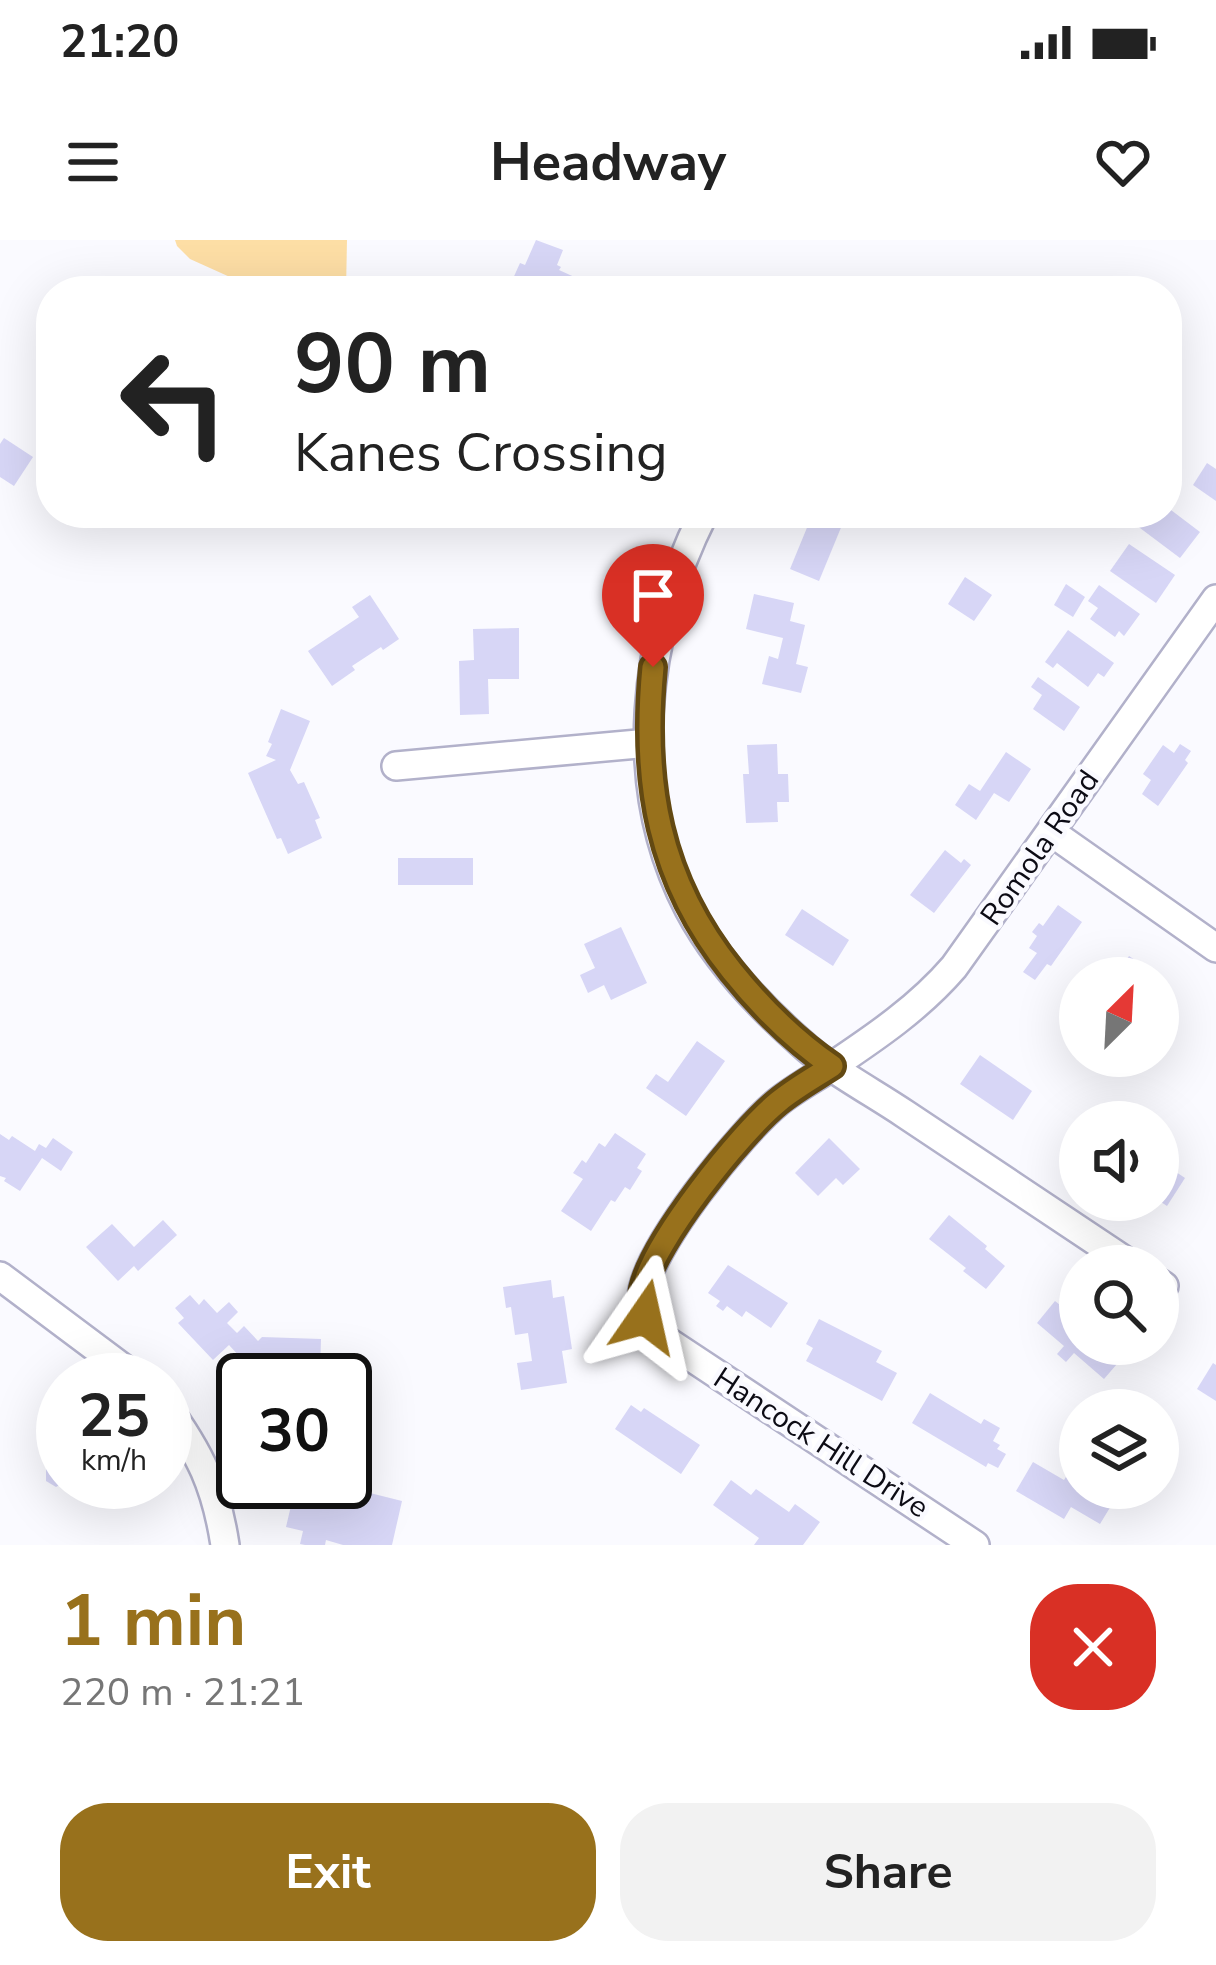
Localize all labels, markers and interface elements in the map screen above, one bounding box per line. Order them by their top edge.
text: 21:20 [60,12,179,73]
text: Headway [490,125,726,199]
icon: menu [60,129,126,195]
icon: heart [1090,129,1156,195]
text: 90 m [294,307,491,422]
icon: left [96,324,252,480]
text: Kanes Crossing [294,416,668,490]
pin [602,544,704,667]
icon: arrive [620,562,686,628]
street label: Romola Road [971,762,1109,934]
north arrow [1059,957,1179,1077]
map controls [1059,957,1179,1509]
button: sound [1059,1101,1179,1221]
button: search [1059,1245,1179,1365]
position arrow [582,1254,708,1380]
speed limit sign: 30 [216,1353,372,1509]
street label: Hancock Hill Drive [705,1358,937,1528]
text: 25 [78,1375,150,1457]
button: layers [1059,1389,1179,1509]
text: km/h [81,1440,147,1481]
text: 1 min [60,1572,246,1670]
button: close [1030,1584,1156,1710]
text: 220 m · 21:21 [60,1666,305,1719]
button: Exit [60,1803,596,1941]
button: Share [620,1803,1156,1941]

